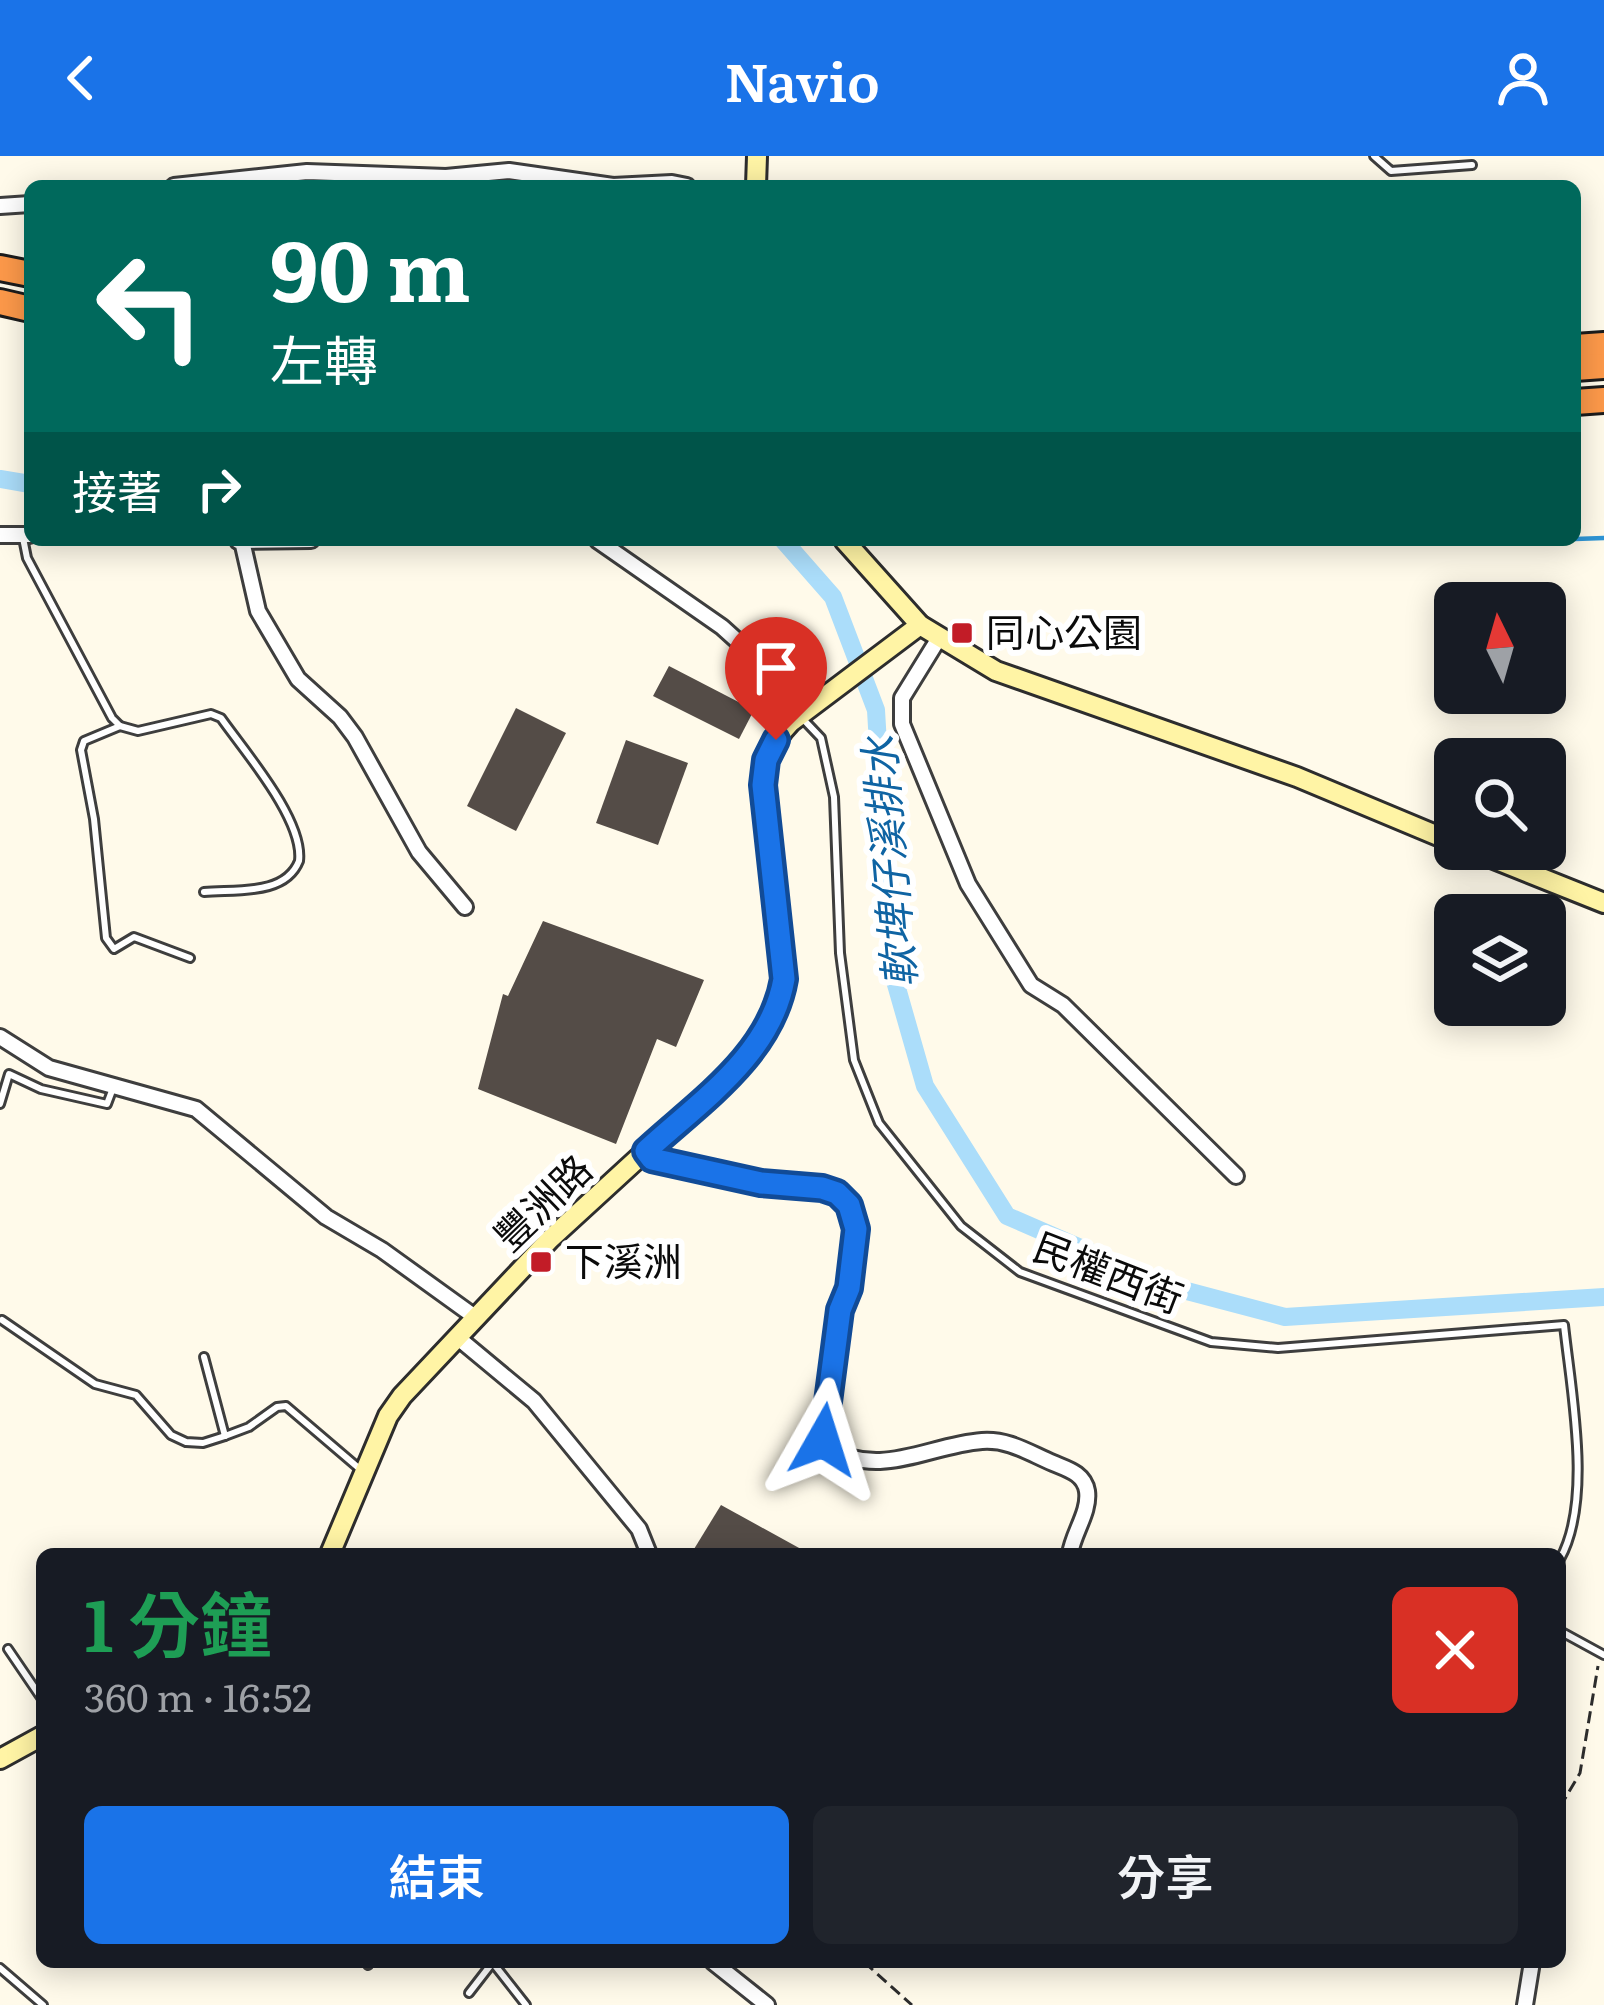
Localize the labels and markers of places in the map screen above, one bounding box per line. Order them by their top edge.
place label: 同心公園 [986,601,1142,659]
pin [725,617,827,740]
marker: 同心公園 [949,620,975,646]
place label: 下溪洲 [565,1230,682,1288]
marker: 下溪洲 [528,1249,554,1275]

